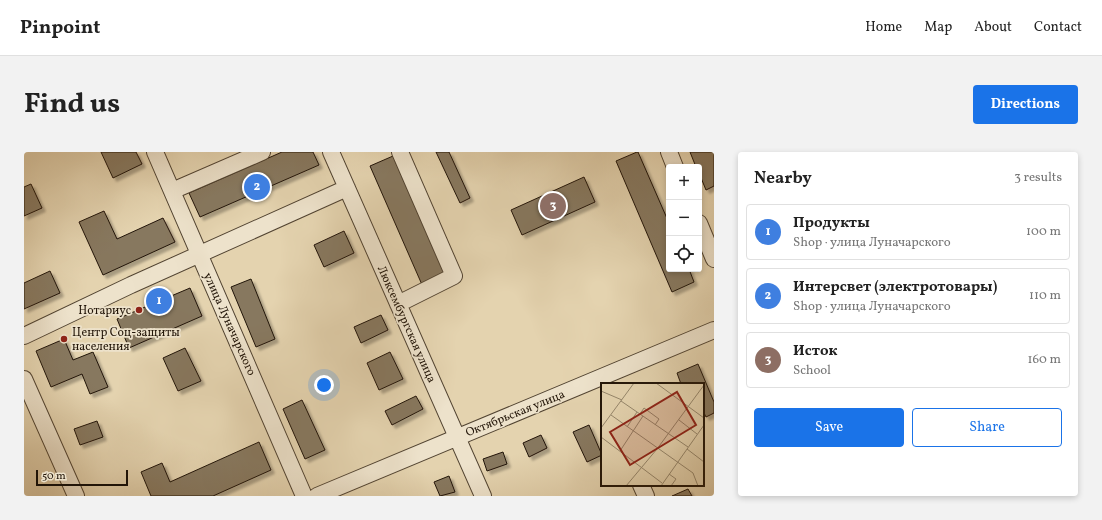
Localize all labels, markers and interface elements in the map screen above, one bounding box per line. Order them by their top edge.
text: Pinpoint [20,15,100,41]
text: Home [865,18,902,37]
text: Map [924,18,952,37]
text: About [974,18,1012,37]
text: Contact [1034,18,1082,37]
text: Find us [24,85,120,124]
button: Directions [973,85,1078,124]
map controls [666,164,702,272]
button: + [666,164,702,200]
text: Nearby [754,167,812,190]
text: 3 results [1014,169,1062,187]
pin: 2 [244,172,270,202]
pin: 3 [540,191,566,221]
button: − [666,200,702,236]
text: Продукты [793,213,870,234]
text: 1 [765,223,771,241]
text: 100 m [1026,223,1061,241]
text: Shop · улица Луначарского [793,234,951,252]
button: locate [666,236,702,272]
street label: Люксембургская улица [373,263,439,386]
street label: улица Луначарского [199,270,259,378]
text: Интерсвет (электротовары) [793,277,997,298]
pin: 1 [146,286,172,316]
text: 2 [765,287,771,305]
text: 110 m [1029,287,1061,305]
text: Shop · улица Луначарского [793,298,951,316]
place label: Нотариус [78,303,131,319]
marker: Нотариус [134,305,144,315]
place label: Центр Соц-защиты населения [72,325,180,355]
marker: Центр Соц-защиты населения [59,334,69,344]
text: Исток [793,341,837,362]
text: 3 [765,351,771,369]
text: 160 m [1027,351,1061,369]
text: School [793,362,831,380]
your location [314,375,334,395]
inset map [601,383,704,486]
street label: Октябрьская улица [463,387,567,441]
button: Save [754,408,904,447]
button: Share [912,408,1062,447]
scale bar [36,468,128,487]
text: 50 m [42,469,66,484]

